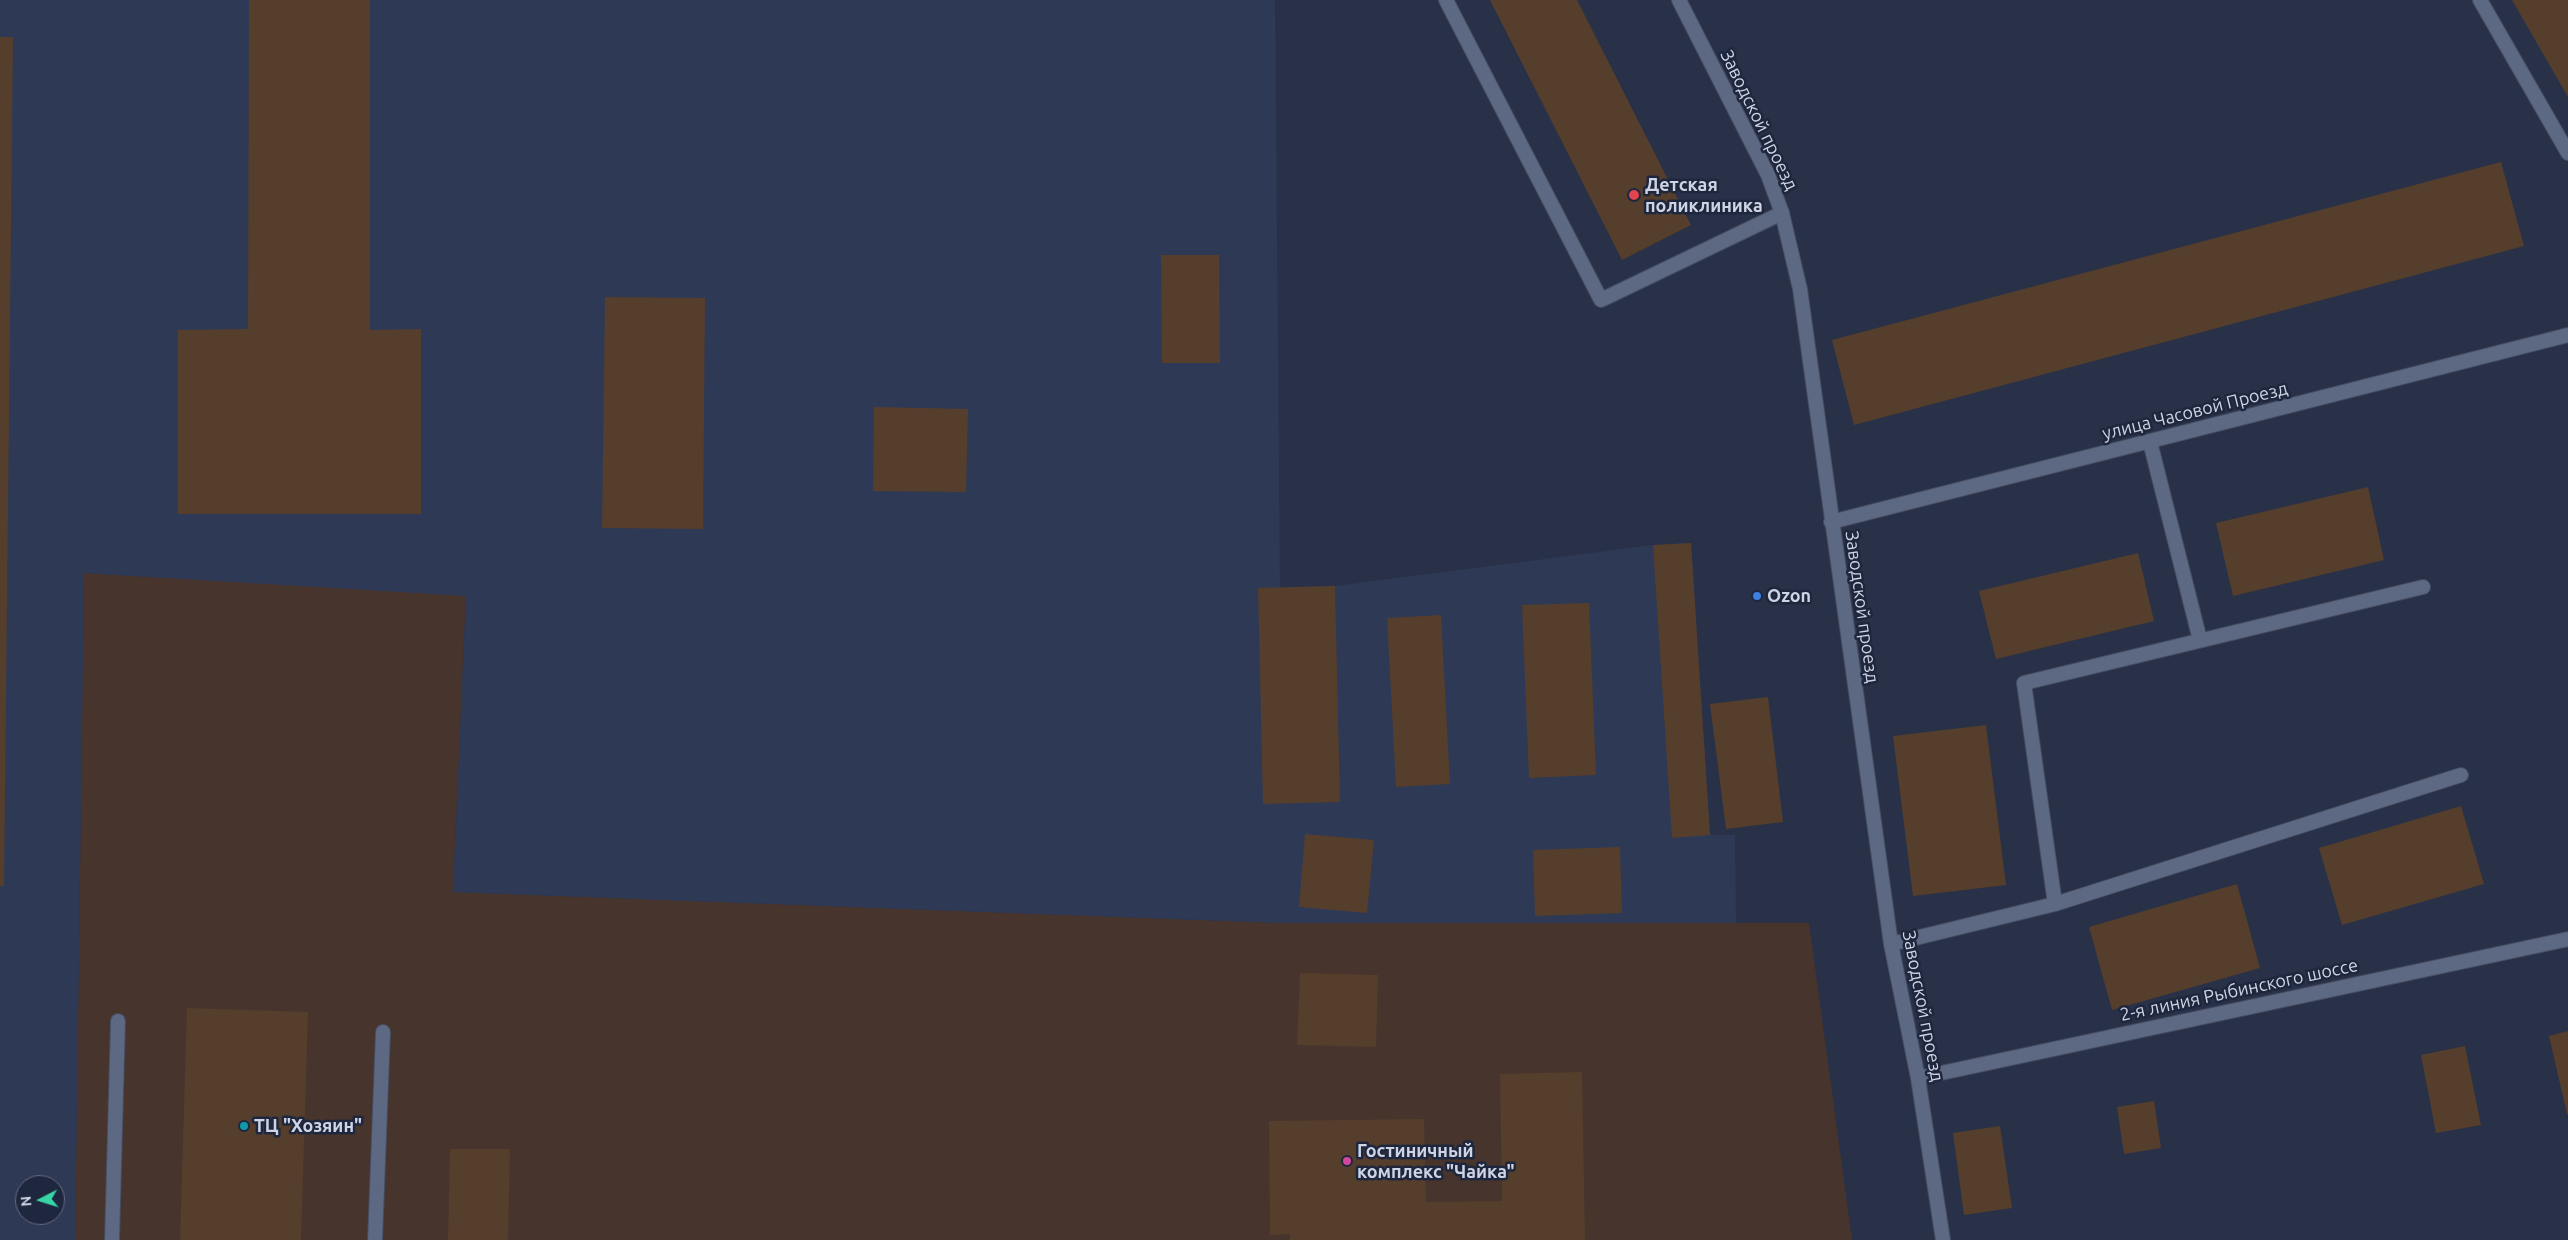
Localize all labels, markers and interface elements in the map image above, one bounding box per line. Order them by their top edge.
street label: Заводской проезд [1716,46,1802,194]
place label: Детская поликлиника [1645,174,1763,216]
marker: Детская поликлиника [1627,188,1641,202]
street label: улица Часовой Проезд [2100,377,2290,445]
street label: Заводской проезд [1841,530,1883,684]
place label: Ozon [1767,585,1811,607]
marker: Ozon [1751,590,1763,602]
street label: Заводской проезд [1898,929,1948,1083]
street label: 2-я линия Рыбинского шоссе [2118,954,2360,1026]
place label: ТЦ "Хозяин" [254,1115,362,1137]
marker: ТЦ "Хозяин" [238,1120,250,1132]
place label: Гостиничный комплекс "Чайка" [1357,1140,1515,1182]
marker: Гостиничный комплекс "Чайка" [1341,1155,1353,1167]
north arrow [15,1175,65,1225]
text: N [18,1195,34,1207]

